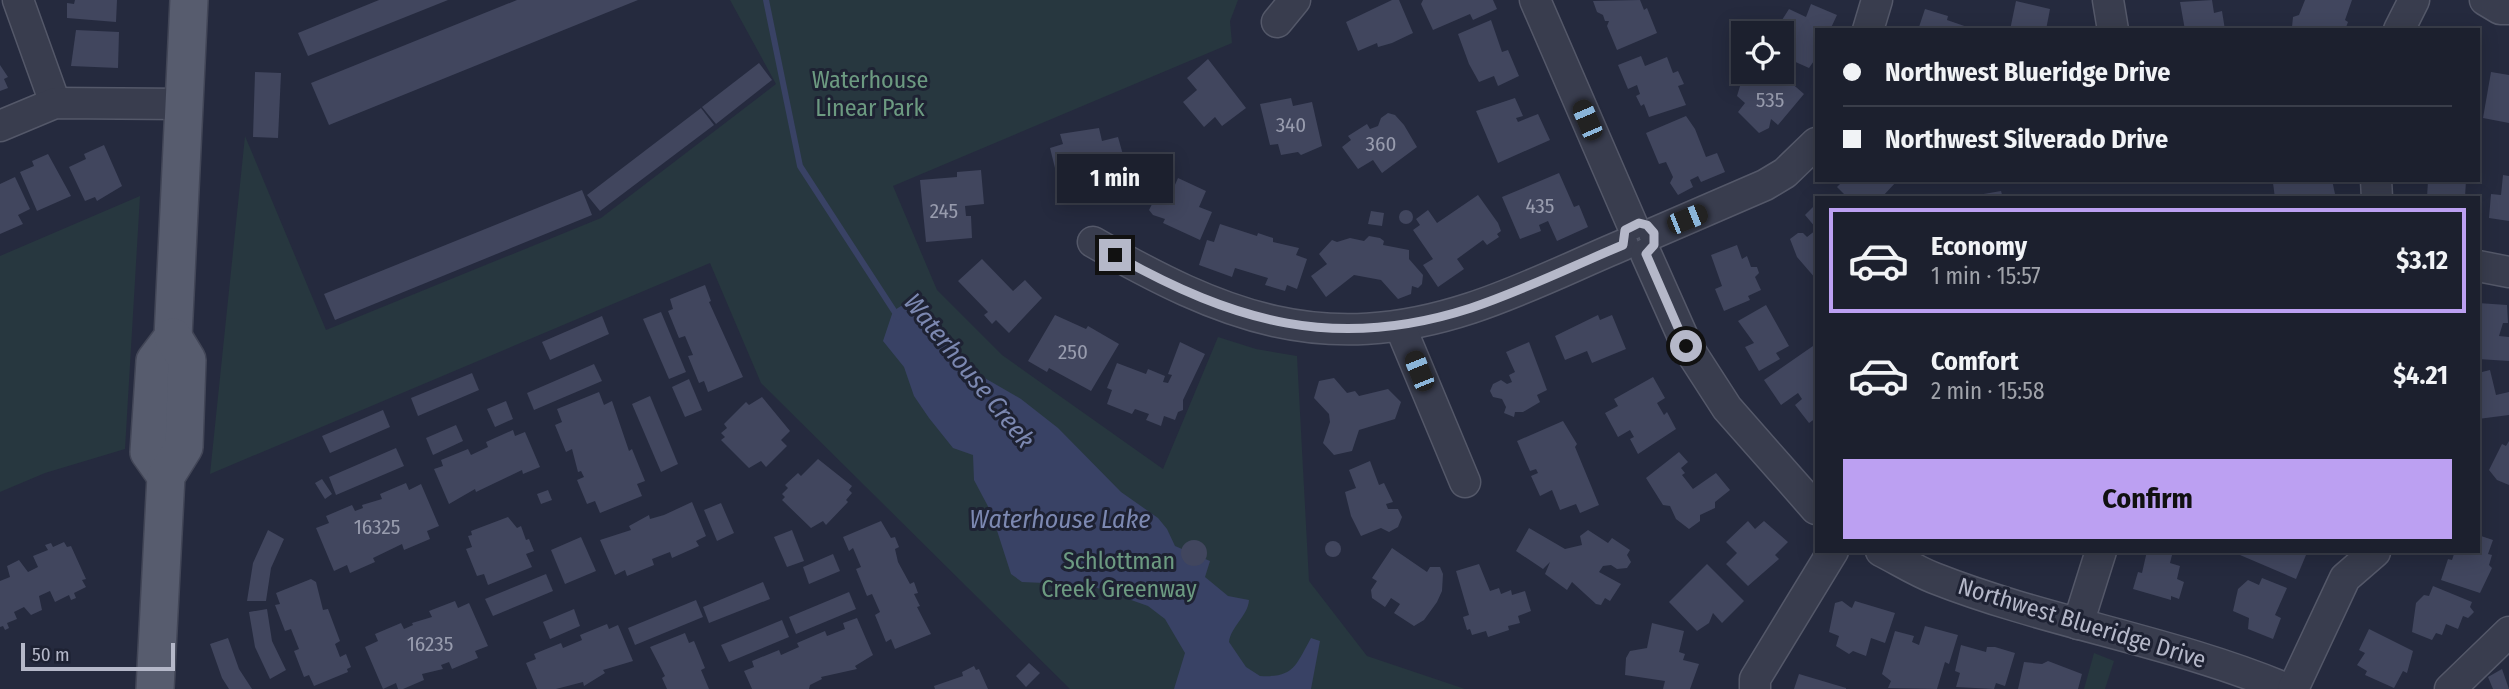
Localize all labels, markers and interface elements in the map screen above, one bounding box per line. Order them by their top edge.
map controls [1731,21,1794,84]
button: locate [1731,21,1794,84]
text: Northwest Blueridge Drive [1885,57,2170,88]
park label: Waterhouse Linear Park [812,66,928,122]
house number: 535 [1756,87,1784,113]
car [1570,97,1605,143]
house number: 340 [1276,112,1306,138]
text: Northwest Silverado Drive [1885,124,2168,155]
house number: 360 [1366,131,1396,157]
callout: 1 min [1057,154,1173,202]
text: 1 min [1090,164,1140,192]
house number: 435 [1526,193,1554,219]
house number: 245 [930,198,958,224]
car [1664,201,1711,237]
icon: car [1847,229,1910,292]
text: Economy [1931,231,2027,262]
route end [1099,239,1131,271]
text: $3.12 [2396,245,2448,276]
text: 1 min · 15:57 [1931,262,2041,290]
water label: Waterhouse Creek [897,287,1041,455]
route start [1670,330,1702,362]
house number: 250 [1058,339,1088,365]
icon: car [1847,344,1910,407]
text: Comfort [1931,346,2019,377]
car [1402,348,1437,394]
text: $4.21 [2393,360,2448,391]
text: 2 min · 15:58 [1931,377,2044,405]
button: Confirm [1843,459,2452,539]
water label: Waterhouse Lake [969,504,1151,535]
house number: 16325 [354,514,400,540]
park label: Schlottman Creek Greenway [1041,547,1197,603]
street label: Northwest Blueridge Drive [1955,572,2209,674]
house number: 16235 [407,631,453,657]
scale bar [21,640,175,672]
text: 50 m [32,643,70,666]

